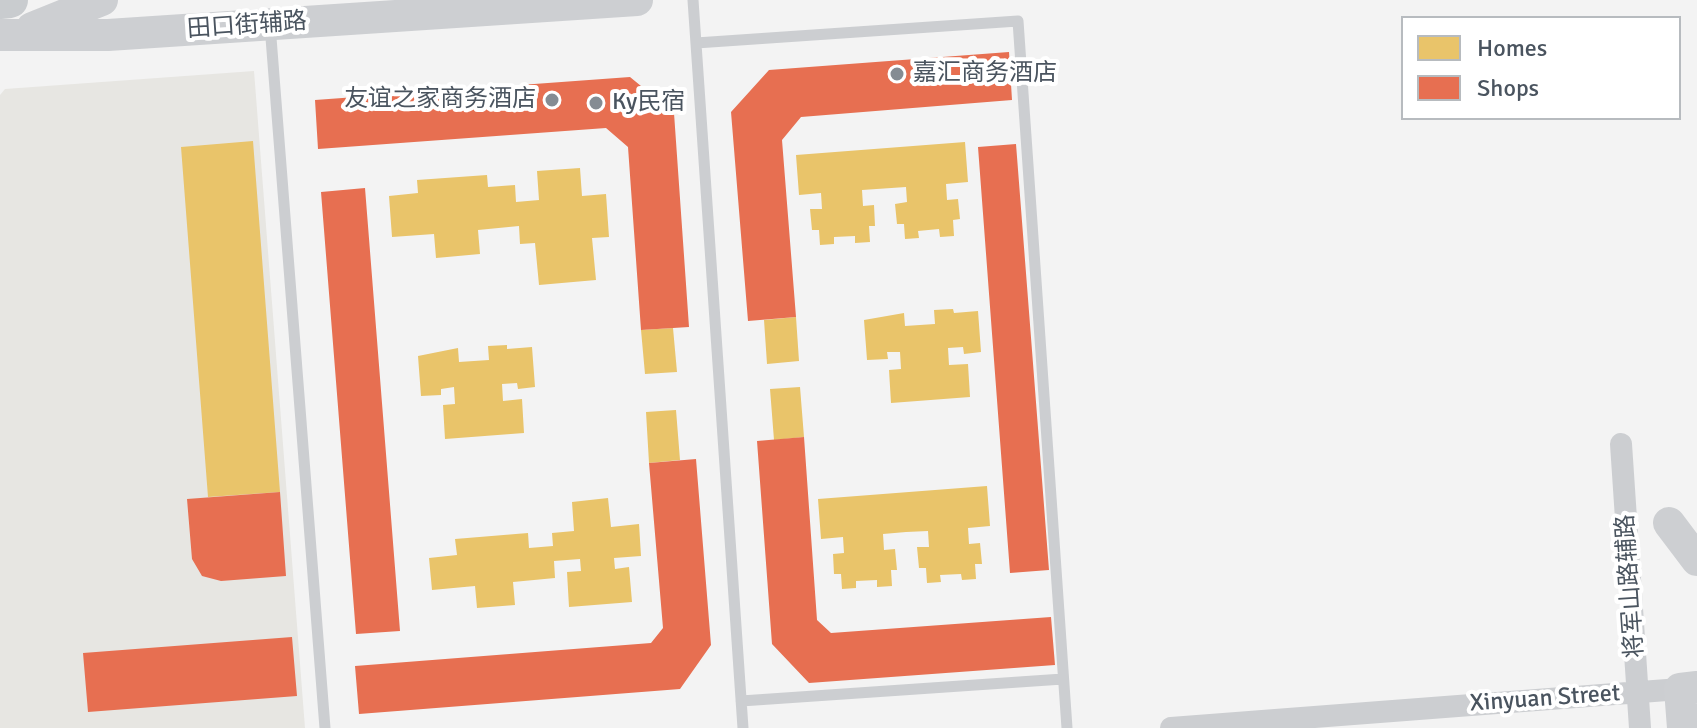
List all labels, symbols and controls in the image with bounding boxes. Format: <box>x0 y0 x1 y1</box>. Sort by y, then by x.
street label: 田口街辅路 <box>186 7 308 45</box>
legend <box>1401 16 1681 120</box>
text: Homes <box>1477 33 1547 63</box>
place label: 嘉汇商务酒店 <box>913 60 1057 88</box>
marker: 嘉汇商务酒店 <box>888 65 906 83</box>
text: Shops <box>1477 73 1539 103</box>
place label: 友谊之家商务酒店 <box>344 86 536 114</box>
place label: Ky民宿 <box>612 89 685 117</box>
marker: 友谊之家商务酒店 <box>543 91 561 109</box>
marker: Ky民宿 <box>587 94 605 112</box>
street label: 将军山路辅路 <box>1612 513 1650 659</box>
street label: Xinyuan Street <box>1469 679 1621 719</box>

